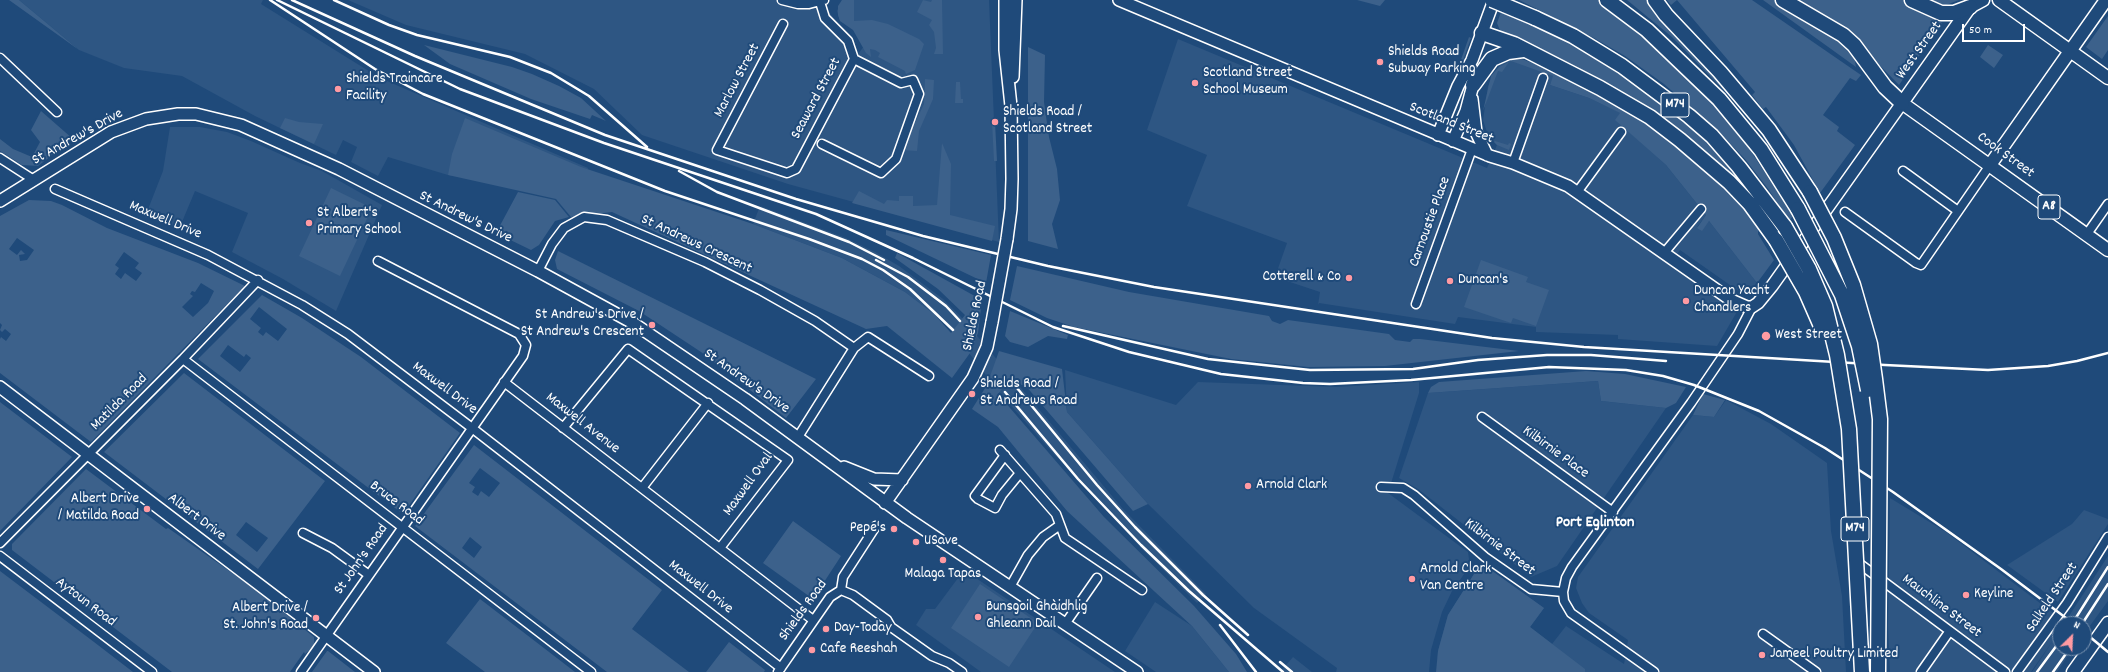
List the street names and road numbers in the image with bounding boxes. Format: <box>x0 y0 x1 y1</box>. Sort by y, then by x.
street label: West Street <box>1893 19 1947 83</box>
street label: Marlow Street <box>711 41 765 121</box>
street label: Seaward Street <box>788 55 846 143</box>
road number: M74 <box>1661 93 1689 117</box>
street label: Scotland Street <box>1406 99 1496 149</box>
street label: St Andrew's Drive <box>29 106 127 170</box>
street label: Cook Street <box>1973 129 2037 183</box>
street label: Carnoustie Place <box>1406 174 1456 270</box>
street label: St Andrew's Drive <box>416 188 514 248</box>
road number: A8 <box>2038 195 2060 219</box>
street label: Maxwell Drive <box>126 198 204 244</box>
street label: St Andrews Crescent <box>638 211 754 279</box>
street label: Shields Road <box>960 279 992 353</box>
street label: St Andrew's Drive <box>699 346 793 418</box>
street label: Maxwell Drive <box>408 359 480 419</box>
street label: Matilda Road <box>88 371 152 435</box>
street label: Maxwell Avenue <box>541 389 623 459</box>
street label: Kilbirnie Place <box>1518 423 1592 483</box>
street label: Maxwell Oval <box>720 450 778 520</box>
street label: Bruce Road <box>365 478 427 530</box>
street label: Albert Drive <box>163 490 229 546</box>
street label: Kilbirnie Street <box>1460 515 1538 581</box>
road number: M74 <box>1841 517 1869 541</box>
street label: St John's Road <box>331 521 393 599</box>
street label: Maxwell Drive <box>664 557 736 619</box>
street label: Salkeld Street <box>2023 560 2083 636</box>
street label: Mauchline Street <box>1898 571 1984 643</box>
street label: Aytoun Road <box>51 574 119 632</box>
street label: Shields Road <box>776 577 832 645</box>

